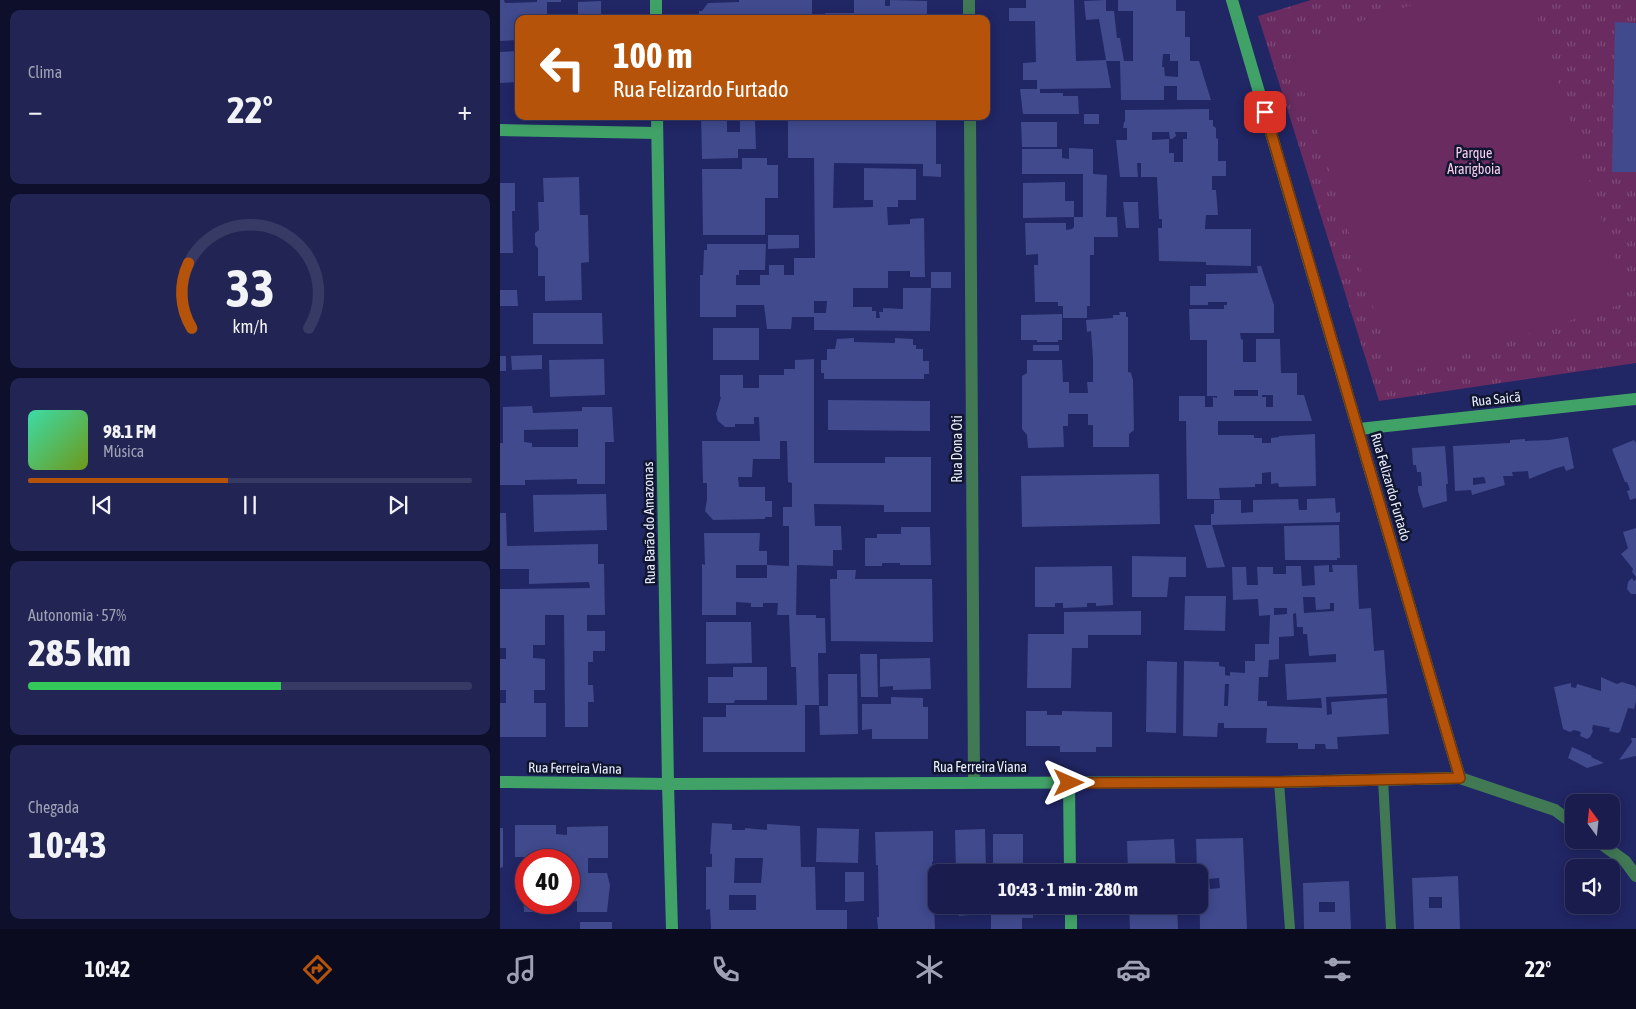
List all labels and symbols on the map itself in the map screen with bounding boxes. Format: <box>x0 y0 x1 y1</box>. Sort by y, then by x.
pin <box>1244 91 1286 133</box>
park label: Parque Ararigboia <box>1447 145 1501 177</box>
street label: Rua Saicã <box>1471 388 1521 410</box>
street label: Rua Dona Oti <box>949 415 965 483</box>
street label: Rua Felizardo Furtado <box>1368 431 1414 543</box>
street label: Rua Barão do Amazonas <box>640 462 658 584</box>
position arrow <box>1042 756 1094 808</box>
street label: Rua Ferreira Viana <box>528 759 622 777</box>
street label: Rua Ferreira Viana <box>933 759 1027 775</box>
north arrow <box>1565 794 1620 849</box>
speed limit sign: 40 <box>515 849 580 914</box>

